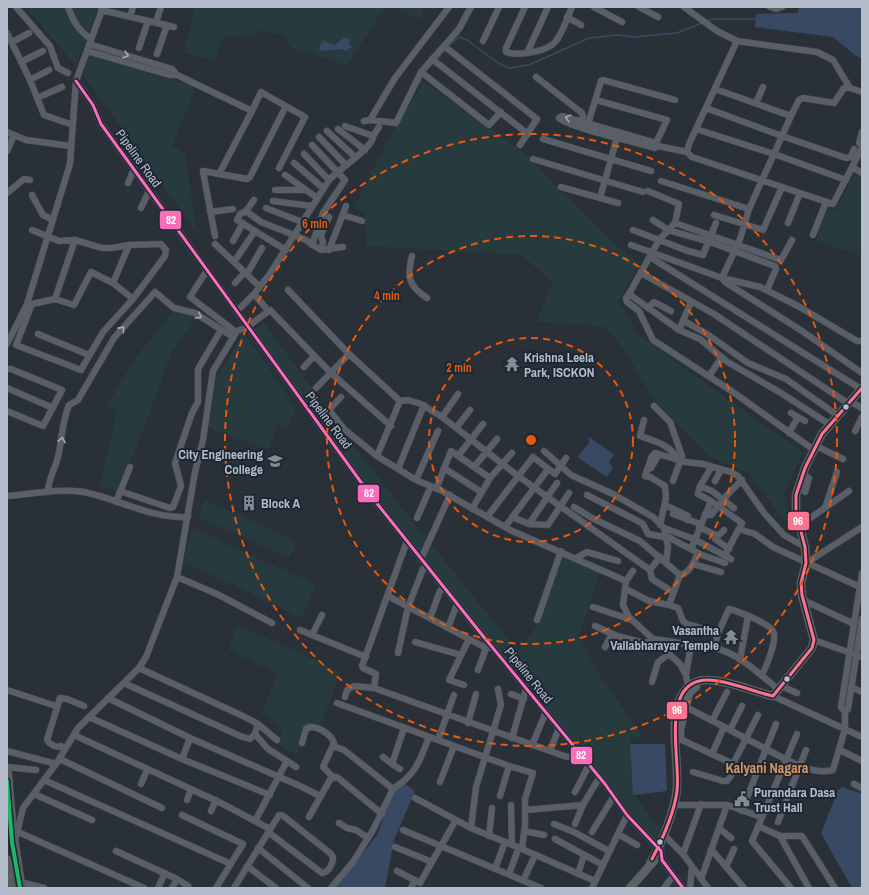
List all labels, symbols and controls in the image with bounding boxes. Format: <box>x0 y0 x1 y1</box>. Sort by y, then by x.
one-way arrow <box>123 50 130 59</box>
one-way arrow <box>565 114 572 122</box>
street label: Pipeline Road <box>112 126 165 191</box>
line badge: 82 <box>159 210 182 230</box>
text: 82 <box>166 213 176 227</box>
text: 6 min <box>302 216 328 232</box>
text: 4 min <box>374 288 400 304</box>
one-way arrow <box>195 312 202 319</box>
one-way arrow <box>117 326 124 333</box>
place label: Krishna Leela Park, ISCKON <box>524 349 595 381</box>
temple icon: Krishna Leela Park, ISCKON <box>503 355 521 373</box>
text: 2 min <box>446 360 472 376</box>
street label: Pipeline Road <box>301 388 356 452</box>
unlabelled marker <box>841 402 851 412</box>
centre of rings <box>524 433 538 447</box>
one-way arrow <box>57 437 65 443</box>
place label: City Engineering College <box>178 446 263 478</box>
school or university icon: City Engineering College <box>266 452 284 470</box>
line badge: 82 <box>357 484 380 503</box>
text: 82 <box>364 486 374 500</box>
building icon: Block A <box>240 494 258 512</box>
place label: Block A <box>261 495 301 512</box>
line badge: 96 <box>787 511 810 531</box>
text: 96 <box>793 514 803 528</box>
place label: Vasantha Vallabharayar Temple <box>610 622 719 654</box>
temple icon: Vasantha Vallabharayar Temple <box>722 628 740 646</box>
street label: Pipeline Road <box>501 644 557 707</box>
unlabelled marker <box>782 674 792 684</box>
line badge: 96 <box>666 701 688 720</box>
text: 96 <box>672 703 682 717</box>
line badge: 82 <box>570 746 593 765</box>
text: 82 <box>576 748 586 762</box>
district label: Kalyani Nagara <box>726 759 809 777</box>
place label: Purandara Dasa Trust Hall <box>754 784 835 816</box>
public building icon: Purandara Dasa Trust Hall <box>733 790 751 808</box>
unlabelled marker <box>655 837 665 847</box>

